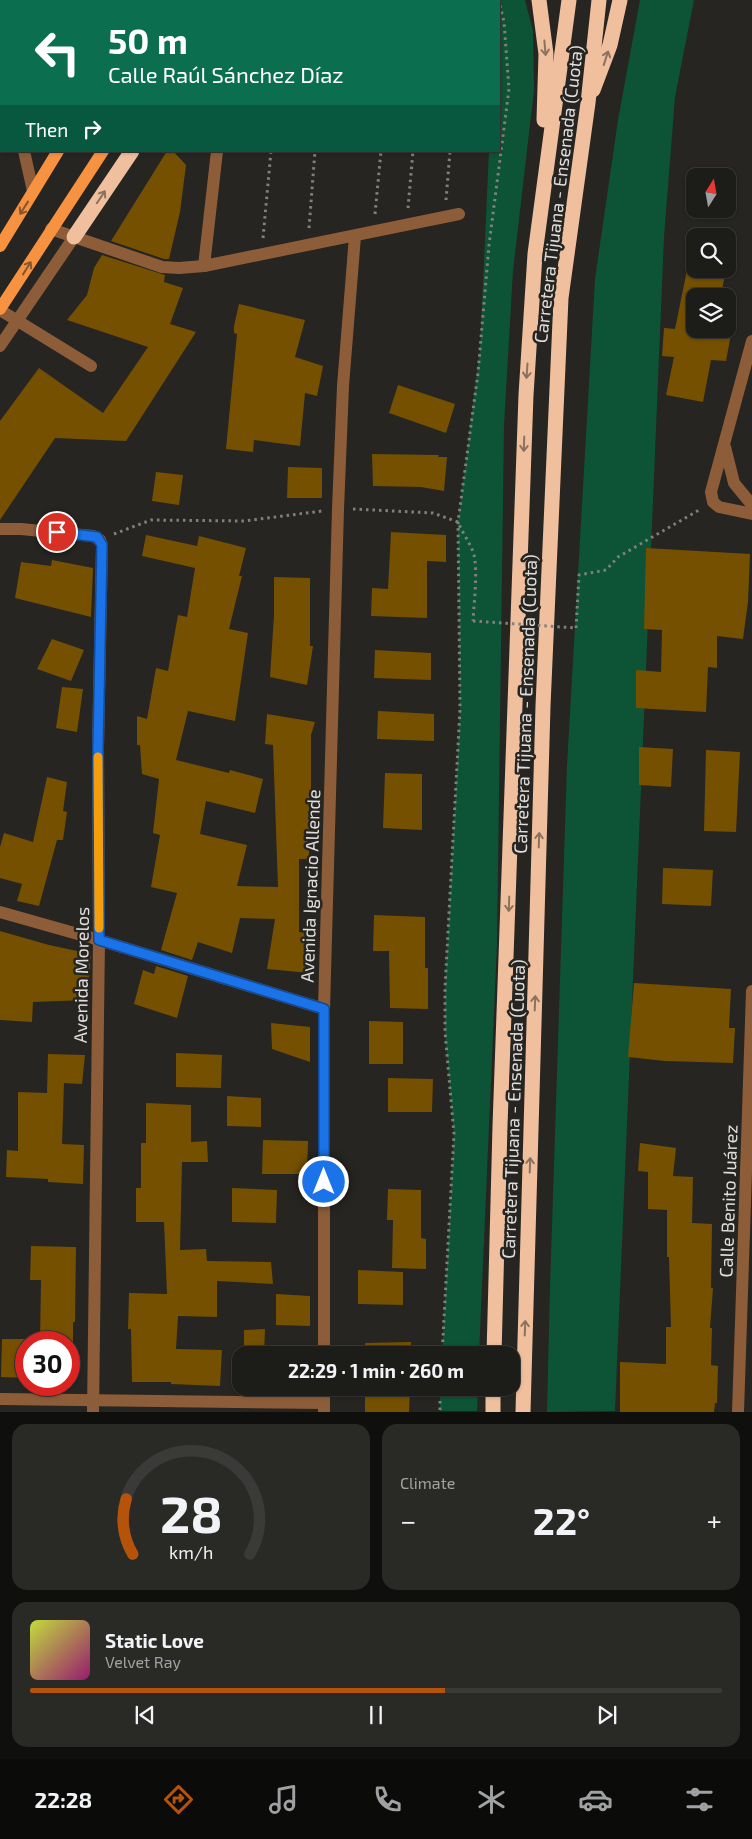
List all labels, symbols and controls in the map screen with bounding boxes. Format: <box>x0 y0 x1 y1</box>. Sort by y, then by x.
text: 50 m <box>108 19 188 61</box>
icon: left <box>25 20 90 85</box>
one-way arrow <box>540 40 550 56</box>
street label: Carretera Tijuana - Ensenada (Cuota) <box>529 44 587 344</box>
one-way arrow <box>602 50 611 66</box>
text: Calle Raúl Sánchez Díaz <box>108 61 344 87</box>
icon: right <box>78 115 106 143</box>
text: Then <box>25 118 68 141</box>
north arrow <box>686 168 736 218</box>
map controls <box>686 168 736 338</box>
one-way arrow <box>97 190 107 204</box>
one-way arrow <box>18 200 28 214</box>
button: search <box>686 228 736 278</box>
one-way arrow <box>22 262 32 276</box>
button: layers <box>686 288 736 338</box>
one-way arrow <box>523 362 532 378</box>
one-way arrow <box>520 436 529 452</box>
pin <box>36 511 78 553</box>
icon: arrive <box>43 518 71 546</box>
street label: Carretera Tijuana - Ensenada (Cuota) <box>509 554 541 854</box>
street label: Avenida Ignacio Allende <box>296 789 324 983</box>
one-way arrow <box>535 833 544 849</box>
one-way arrow <box>504 895 513 911</box>
street label: Avenida Morelos <box>69 907 93 1043</box>
street label: Carretera Tijuana - Ensenada (Cuota) <box>497 959 529 1259</box>
one-way arrow <box>530 995 539 1011</box>
street label: Calle Benito Juárez <box>714 1124 742 1278</box>
position arrow <box>297 1155 349 1207</box>
one-way arrow <box>525 1158 535 1174</box>
one-way arrow <box>521 1320 530 1336</box>
speed limit sign: 30 <box>15 1331 80 1396</box>
text: 22:29 · 1 min · 260 m <box>288 1359 464 1382</box>
text: Climate <box>400 1473 455 1492</box>
text: 28 <box>160 1481 222 1543</box>
text: 22° <box>533 1497 590 1543</box>
text: − <box>400 1503 416 1537</box>
text: + <box>707 1503 722 1537</box>
text: km/h <box>169 1541 213 1563</box>
text: Static Love <box>105 1629 204 1652</box>
text: Velvet Ray <box>105 1652 181 1671</box>
icon: previous <box>131 1701 159 1729</box>
icon: pause <box>362 1701 390 1729</box>
icon: next <box>593 1701 621 1729</box>
icon: directions <box>161 1782 196 1817</box>
icon: music <box>266 1782 301 1817</box>
icon: phone <box>370 1782 405 1817</box>
icon: climate <box>474 1782 509 1817</box>
icon: car <box>578 1782 613 1817</box>
icon: filters <box>682 1782 717 1817</box>
text: 22:28 <box>35 1786 92 1812</box>

